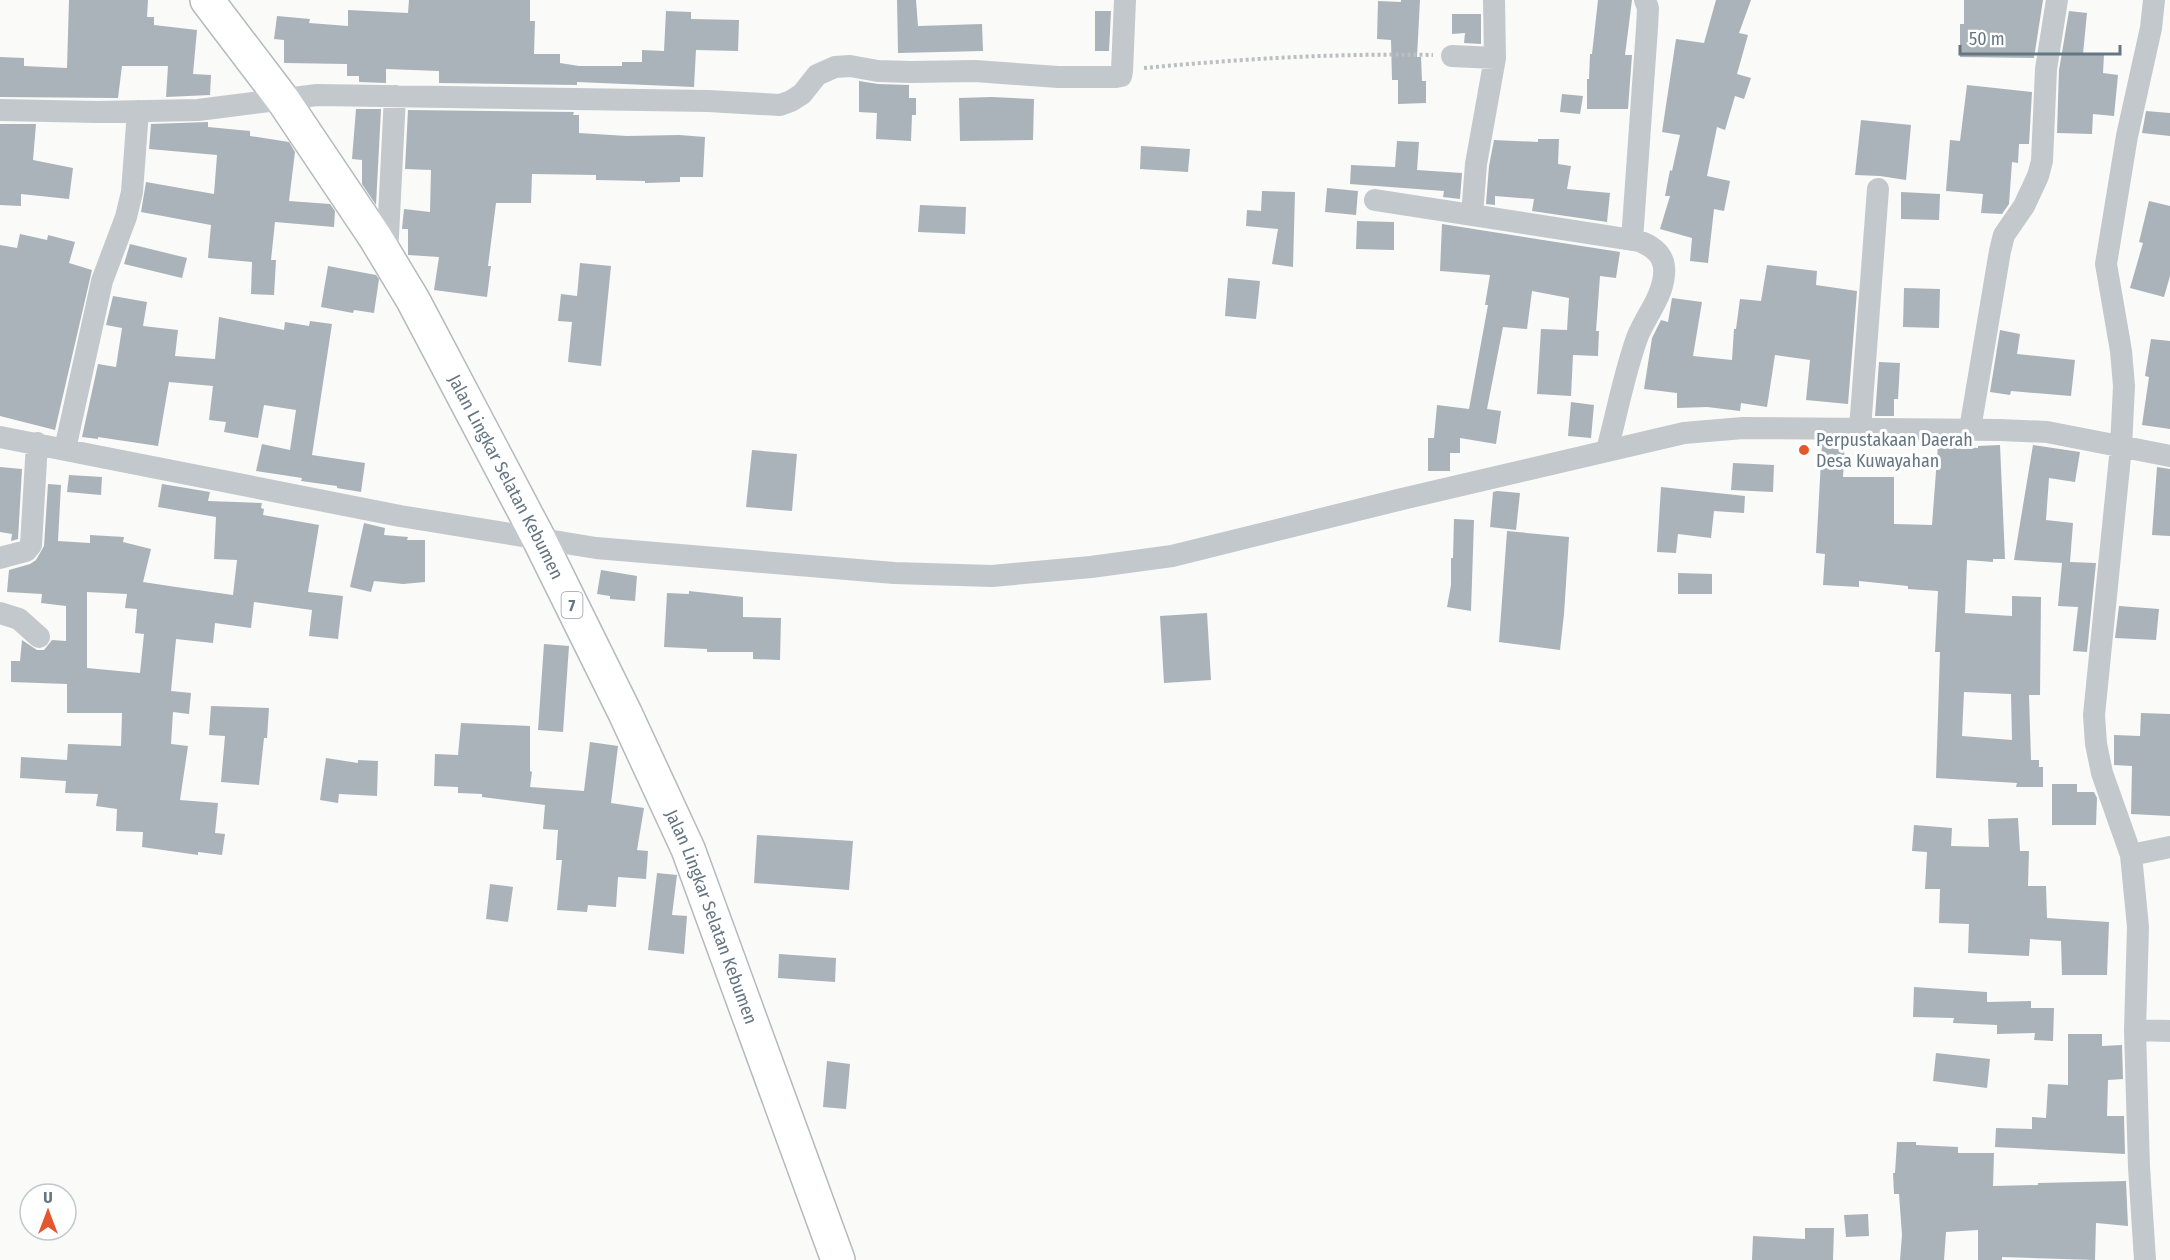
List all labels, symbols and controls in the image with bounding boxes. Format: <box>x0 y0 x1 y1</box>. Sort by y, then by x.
scale bar <box>1960 18 2120 56</box>
text: 50 m <box>1969 28 2005 50</box>
street label: Jalan Lingkar Selatan Kebumen <box>443 371 568 583</box>
place label: Perpustakaan Daerah Desa Kuwayahan <box>1816 429 1973 472</box>
marker: Perpustakaan Daerah Desa Kuwayahan <box>1797 443 1811 457</box>
road number: 7 <box>562 592 582 618</box>
street label: Jalan Lingkar Selatan Kebumen <box>660 806 762 1027</box>
north arrow <box>18 1182 78 1242</box>
text: U <box>43 1188 53 1207</box>

